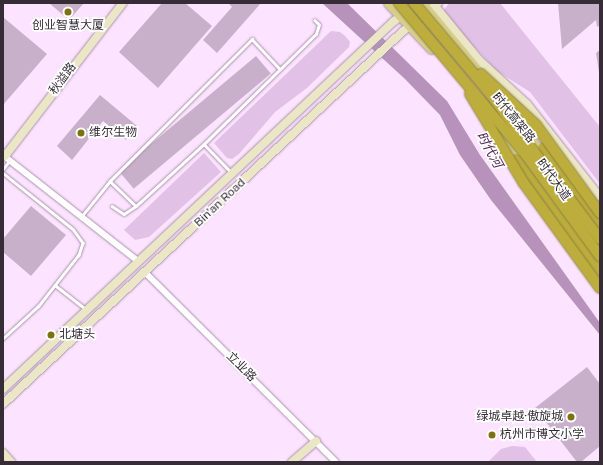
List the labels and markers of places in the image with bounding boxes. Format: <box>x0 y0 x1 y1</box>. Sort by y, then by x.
marker: 创业智慧大厦 <box>63 7 73 17</box>
place label: 创业智慧大厦 <box>32 19 104 33</box>
place label: 维尔生物 <box>89 126 137 140</box>
marker: 维尔生物 <box>76 128 86 138</box>
place label: 北塘头 <box>59 328 95 342</box>
marker: 北塘头 <box>46 330 56 340</box>
place label: 绿城卓越·傲旋城 <box>476 410 563 424</box>
marker: 绿城卓越·傲旋城 <box>566 412 576 422</box>
place label: 杭州市博文小学 <box>500 428 584 442</box>
marker: 杭州市博文小学 <box>487 430 497 440</box>

